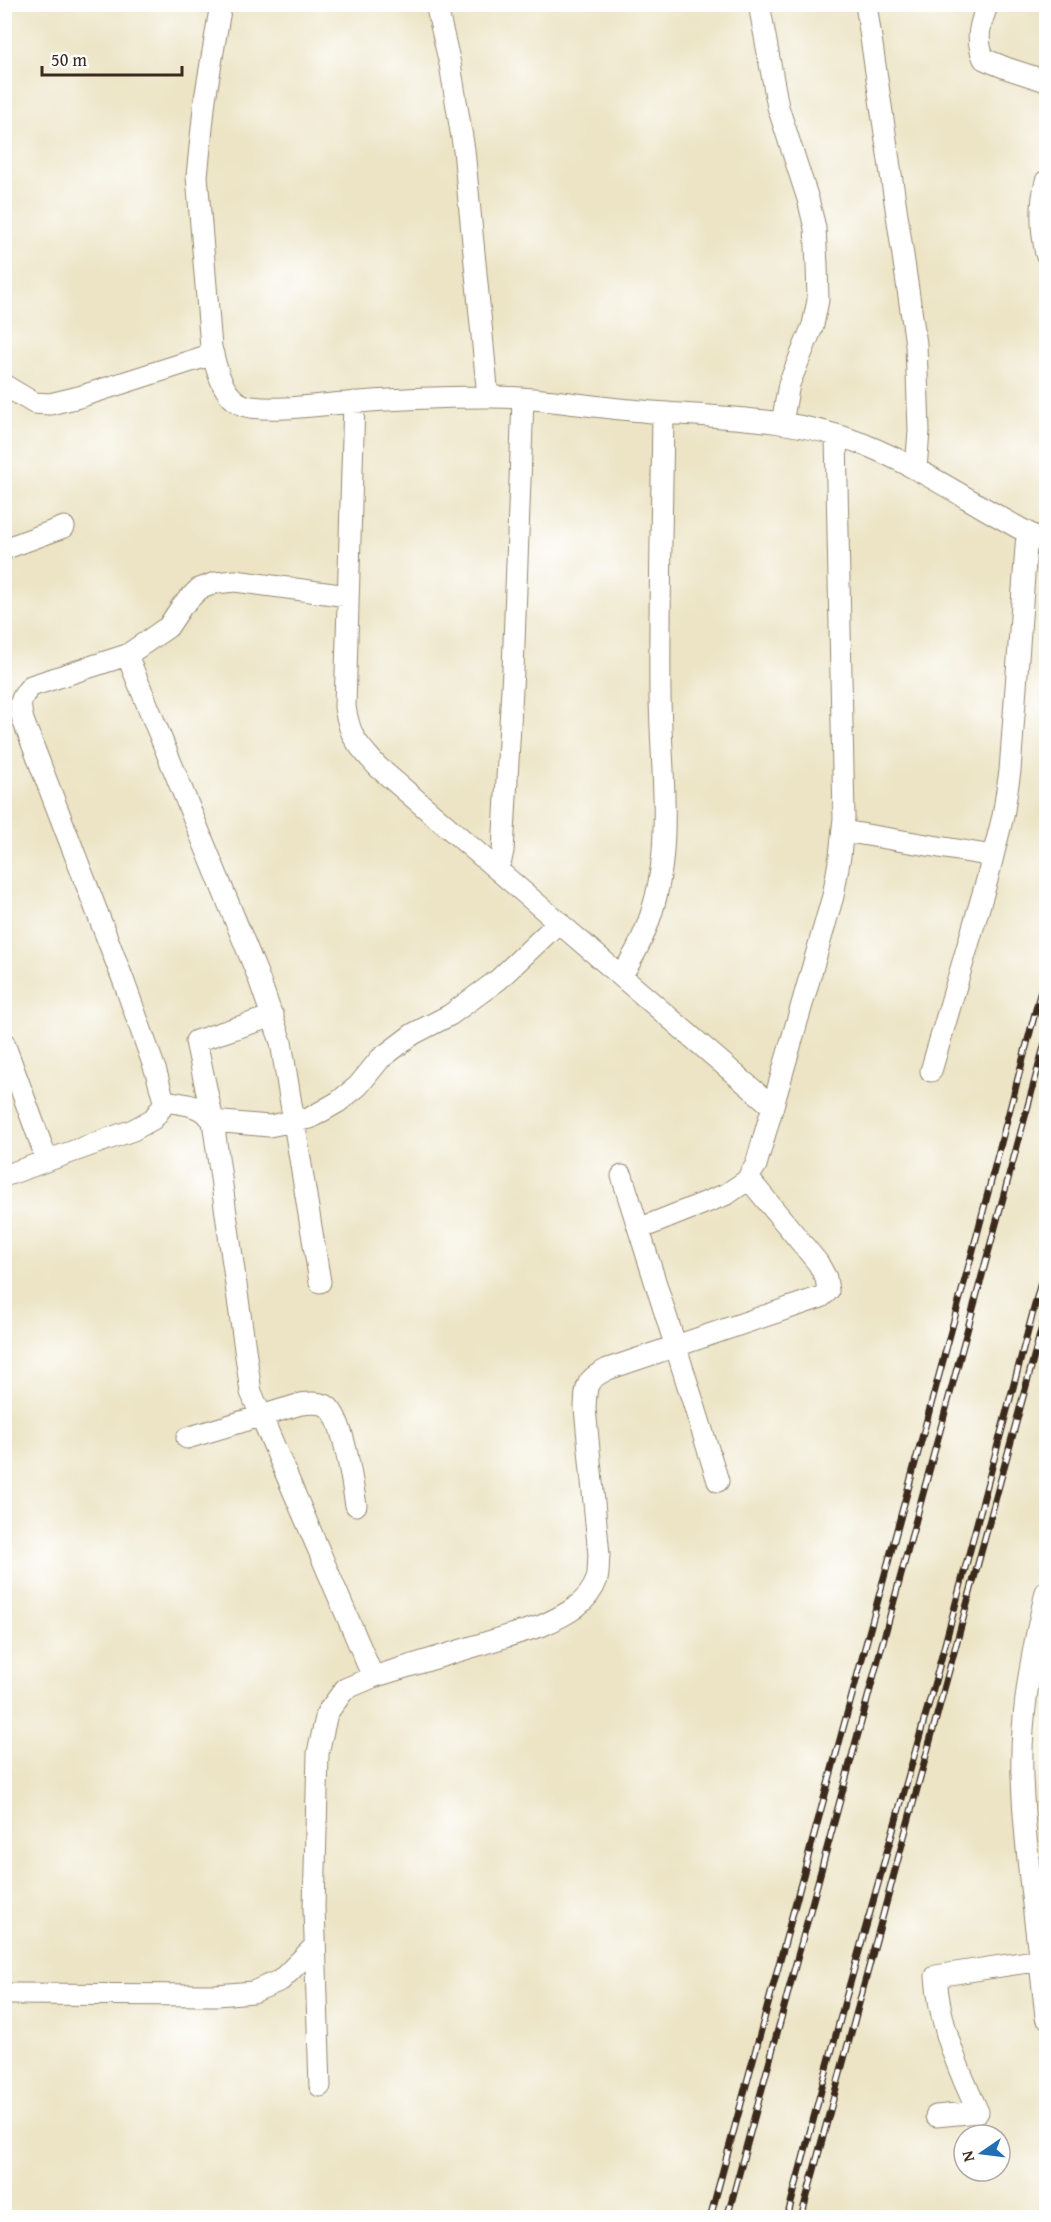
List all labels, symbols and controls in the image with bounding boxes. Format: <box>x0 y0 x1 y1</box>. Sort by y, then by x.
scale bar <box>42 39 182 77</box>
text: 50 m <box>51 46 87 73</box>
north arrow <box>952 2123 1012 2183</box>
text: N <box>954 2148 980 2165</box>

